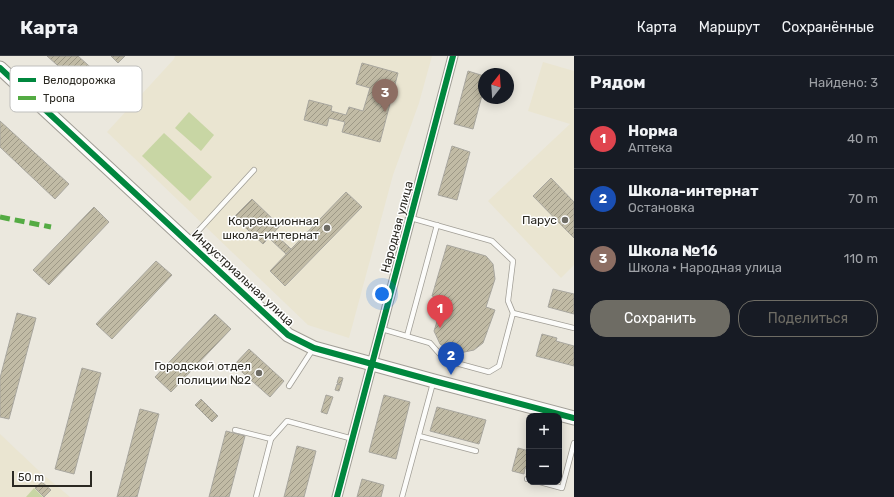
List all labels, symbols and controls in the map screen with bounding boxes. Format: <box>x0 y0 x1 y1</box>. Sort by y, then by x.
text: Карта <box>20 16 78 39</box>
text: Карта <box>637 19 677 36</box>
text: Маршрут <box>699 19 760 36</box>
text: Сохранённые <box>782 19 874 36</box>
legend <box>10 66 142 112</box>
north arrow <box>478 68 514 104</box>
text: Рядом <box>590 72 646 92</box>
text: Велодорожка <box>43 74 116 87</box>
text: Найдено: 3 <box>809 75 878 90</box>
pin: 3 <box>372 79 398 112</box>
text: Тропа <box>43 92 75 105</box>
text: Норма <box>628 122 678 140</box>
text: 1 <box>600 131 606 146</box>
text: 40 m <box>847 131 878 146</box>
text: Аптека <box>628 140 673 155</box>
street label: Народная улица <box>378 180 416 274</box>
text: Школа-интернат <box>628 182 758 200</box>
text: 2 <box>599 191 607 206</box>
text: 70 m <box>848 191 878 206</box>
text: Остановка <box>628 200 695 215</box>
place label: Парус <box>522 213 557 227</box>
place label: Коррекционная школа-интернат <box>223 214 319 242</box>
marker: Парус <box>560 215 570 225</box>
marker: Коррекционная школа-интернат <box>322 223 332 233</box>
street label: Индустриальная улица <box>189 227 297 329</box>
text: Школа №16 <box>628 242 718 260</box>
text: 3 <box>599 251 607 266</box>
text: 110 m <box>844 251 878 266</box>
text: Школа · Народная улица <box>628 260 782 275</box>
your location <box>372 284 392 304</box>
pin: 1 <box>427 295 453 328</box>
button: Сохранить <box>590 300 730 337</box>
button: Поделиться <box>738 300 878 337</box>
pin: 2 <box>438 342 464 375</box>
place label: Городской отдел полиции №2 <box>154 359 251 387</box>
marker: Городской отдел полиции №2 <box>254 368 264 378</box>
map controls <box>526 413 562 485</box>
button: + <box>526 413 562 449</box>
button: − <box>526 449 562 485</box>
scale bar <box>12 469 92 488</box>
text: 50 m <box>18 471 44 484</box>

